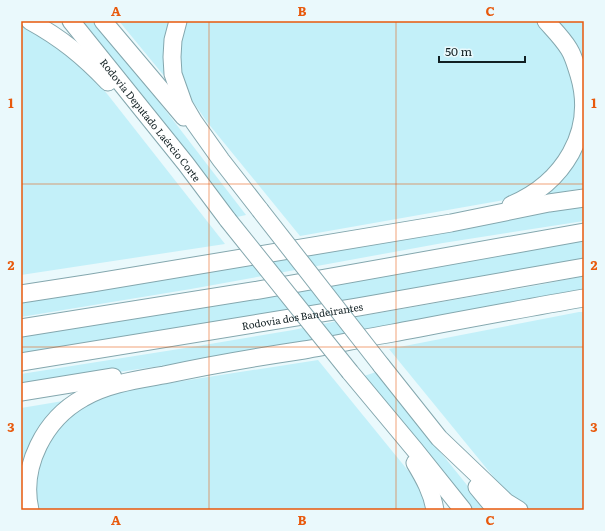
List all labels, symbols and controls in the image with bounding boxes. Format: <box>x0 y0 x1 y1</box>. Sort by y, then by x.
text: A <box>111 1 121 20</box>
text: B <box>298 1 307 20</box>
text: C <box>485 1 495 20</box>
scale bar <box>439 38 525 64</box>
text: 50 m <box>445 42 472 60</box>
street label: Rodovia Deputado Laércio Corte <box>97 55 205 184</box>
text: 1 <box>8 93 14 112</box>
text: 1 <box>591 93 597 112</box>
text: 2 <box>8 255 15 274</box>
text: 2 <box>591 255 598 274</box>
street label: Rodovia dos Bandeirantes <box>241 298 364 333</box>
text: 3 <box>7 417 15 436</box>
text: 3 <box>590 417 598 436</box>
text: A <box>111 510 121 529</box>
text: B <box>298 510 307 529</box>
text: C <box>485 510 495 529</box>

